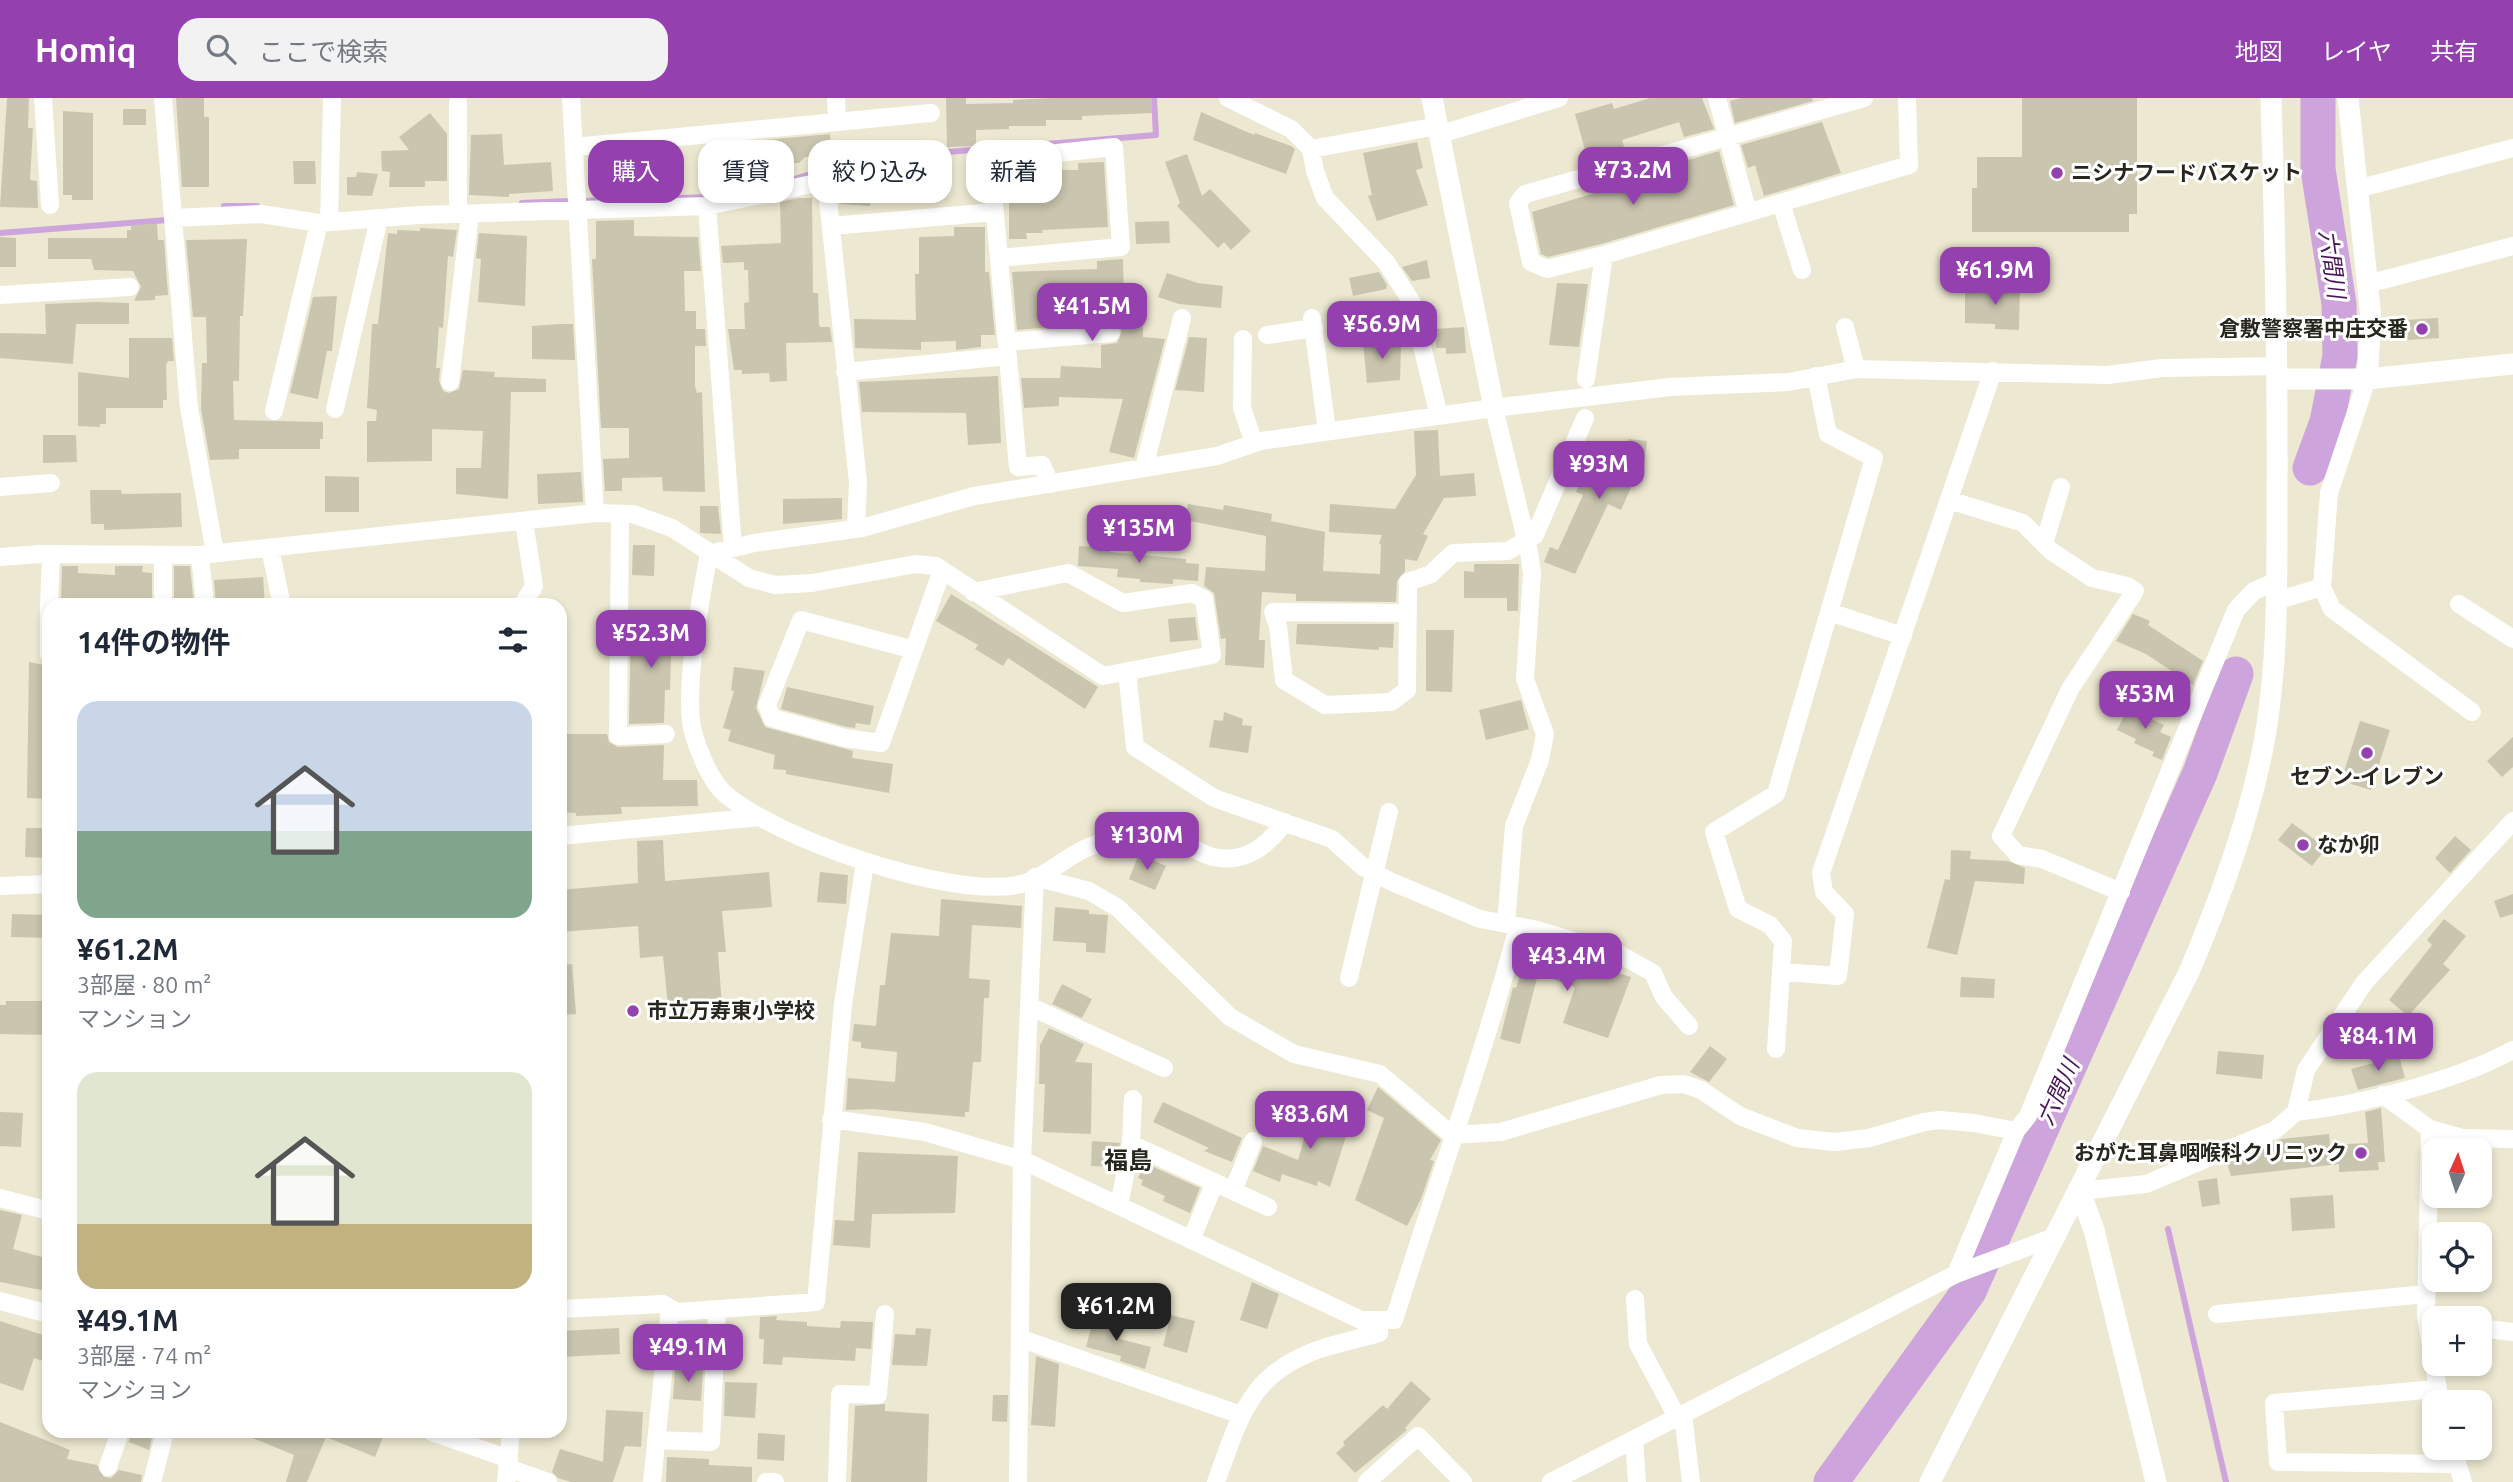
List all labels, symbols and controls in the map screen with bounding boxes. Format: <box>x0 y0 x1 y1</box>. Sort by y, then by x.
search box <box>178 18 668 81</box>
icon: search <box>202 30 240 68</box>
text: Homiq <box>35 31 136 68</box>
text: ここで検索 <box>258 37 388 66</box>
text: 地図 <box>2235 38 2283 65</box>
text: レイヤ <box>2321 38 2392 65</box>
text: 共有 <box>2430 38 2478 65</box>
chip: 購入 <box>588 140 684 203</box>
chip: 賃貸 <box>698 140 794 203</box>
chip: 絞り込み <box>808 140 952 203</box>
chip: 新着 <box>966 140 1062 203</box>
pin: ¥73.2M <box>1576 148 1690 207</box>
text: ¥73.2M <box>1594 157 1672 182</box>
place label: ニシナフードバスケット <box>2071 160 2302 184</box>
marker: ニシナフードバスケット <box>2049 165 2065 181</box>
water label: 六間川 <box>2315 228 2350 303</box>
pin: ¥61.9M <box>1938 248 2052 307</box>
text: ¥61.9M <box>1956 257 2034 282</box>
pin: ¥41.5M <box>1035 284 1149 343</box>
text: ¥41.5M <box>1053 293 1131 318</box>
pin: ¥56.9M <box>1325 302 1439 361</box>
text: ¥56.9M <box>1343 311 1421 336</box>
place label: 倉敷警察署中庄交番 <box>2219 316 2408 340</box>
marker: 倉敷警察署中庄交番 <box>2414 321 2430 337</box>
pin: ¥93M <box>1558 442 1640 501</box>
text: ¥93M <box>1569 451 1629 476</box>
pin: ¥135M <box>1090 505 1188 565</box>
text: ¥135M <box>1103 515 1175 540</box>
pin: ¥52.3M <box>594 610 708 670</box>
text: ¥52.3M <box>612 620 690 645</box>
icon: filters <box>494 621 532 659</box>
text: 14件の物件 <box>77 625 231 659</box>
pin: ¥53M <box>2104 672 2186 731</box>
text: ¥53M <box>2115 681 2175 706</box>
marker: セブン-イレブン <box>2359 745 2375 761</box>
icon: home <box>242 747 368 873</box>
place label: セブン-イレブン <box>2290 764 2444 788</box>
pin: ¥130M <box>1098 812 1196 872</box>
text: ¥130M <box>1111 822 1183 847</box>
place label: なか卯 <box>2317 832 2380 856</box>
marker: なか卯 <box>2295 837 2311 853</box>
text: ¥61.2M <box>77 932 179 966</box>
pin: ¥43.4M <box>1510 934 1624 993</box>
text: ¥43.4M <box>1528 943 1606 968</box>
text: 3部屋 · 80 m² <box>77 972 211 997</box>
place label: 市立万寿東小学校 <box>647 998 815 1022</box>
marker: 市立万寿東小学校 <box>625 1003 641 1019</box>
text: マンション <box>77 1006 192 1031</box>
pin: ¥84.1M <box>2321 1014 2435 1073</box>
text: ¥84.1M <box>2339 1023 2417 1048</box>
water label: 六間川 <box>2032 1052 2084 1128</box>
pin: ¥83.6M <box>1253 1091 1367 1151</box>
text: ¥83.6M <box>1271 1101 1349 1126</box>
icon: home <box>242 1118 368 1244</box>
north arrow <box>2422 1138 2492 1208</box>
map controls <box>2422 1138 2492 1460</box>
place label: おがた耳鼻咽喉科クリニック <box>2074 1140 2347 1164</box>
marker: おがた耳鼻咽喉科クリニック <box>2353 1145 2369 1161</box>
district label: 福島 <box>1104 1147 1152 1174</box>
button: locate <box>2422 1222 2492 1292</box>
pin: ¥61.2M <box>1059 1284 1173 1343</box>
text: ¥61.2M <box>1077 1293 1155 1318</box>
text: ¥49.1M <box>77 1303 179 1337</box>
button: + <box>2422 1306 2492 1376</box>
pin: ¥49.1M <box>631 1324 745 1384</box>
text: ¥49.1M <box>649 1334 727 1359</box>
text: 3部屋 · 74 m² <box>77 1343 211 1368</box>
text: マンション <box>77 1377 192 1402</box>
button: − <box>2422 1390 2492 1460</box>

